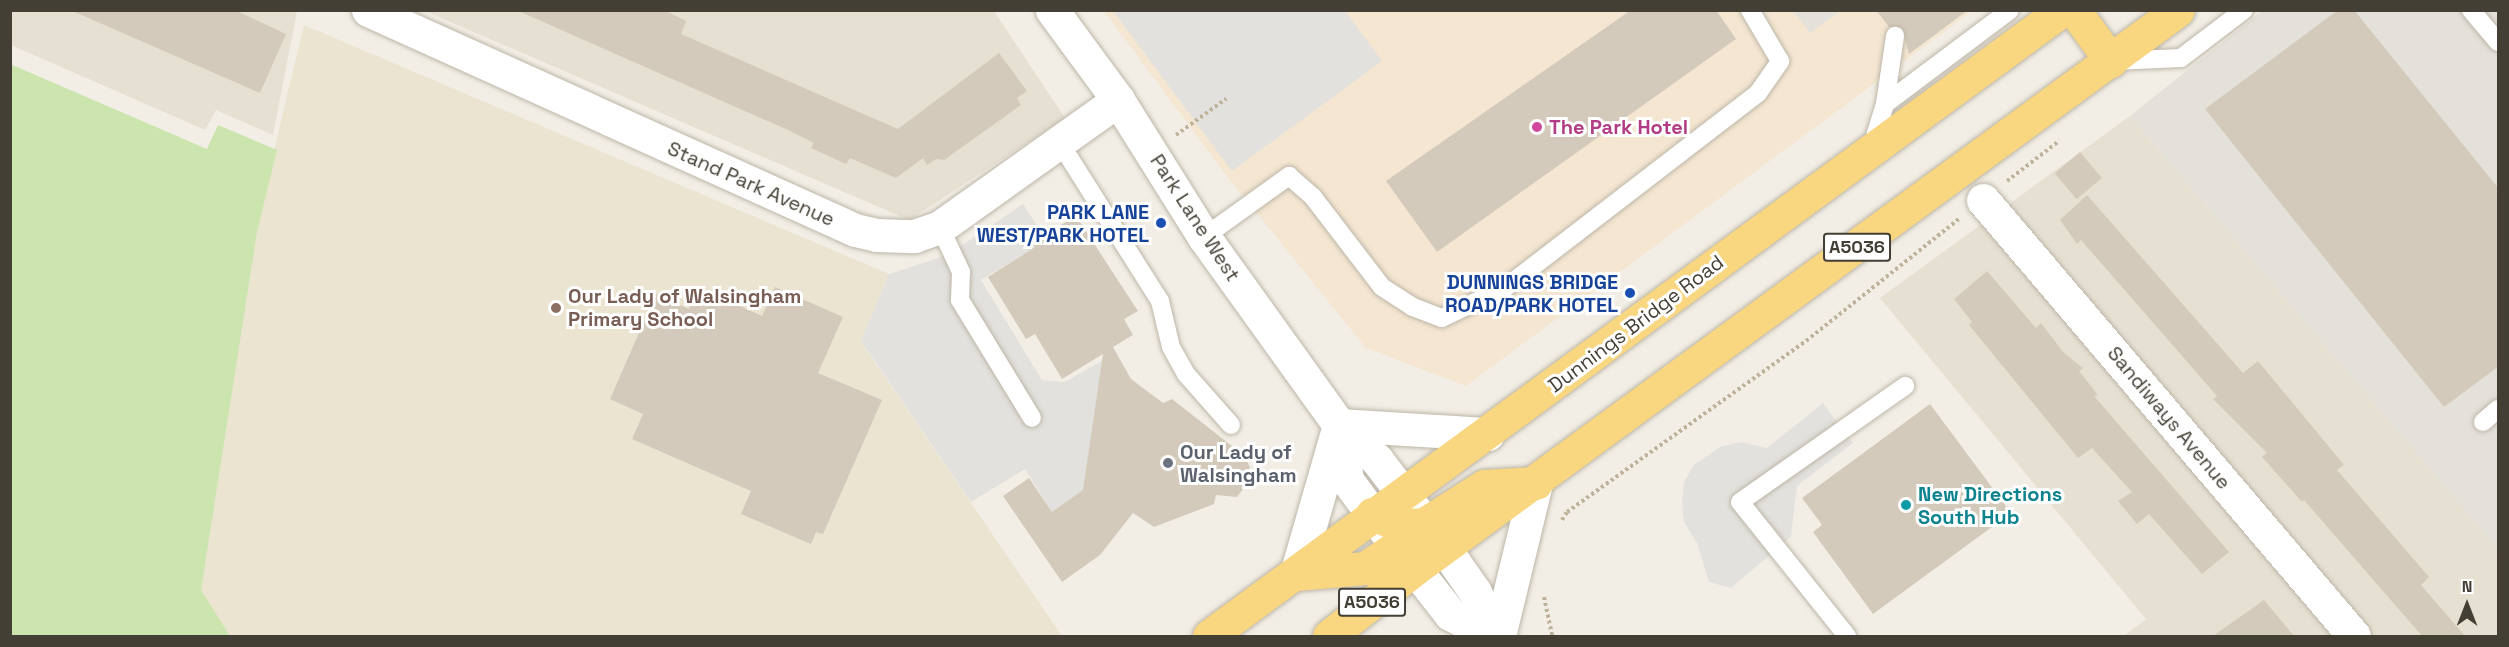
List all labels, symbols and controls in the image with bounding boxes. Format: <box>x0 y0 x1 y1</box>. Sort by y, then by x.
place label: The Park Hotel <box>1549 115 1688 139</box>
marker: The Park Hotel <box>1530 120 1544 134</box>
street label: Stand Park Avenue <box>664 136 838 232</box>
street label: Park Lane West <box>1145 150 1245 286</box>
place label: PARK LANE WEST/PARK HOTEL <box>977 200 1149 247</box>
marker: PARK LANE WEST/PARK HOTEL <box>1154 216 1168 230</box>
road number: A5036 <box>1822 232 1892 262</box>
street label: Dunnings Bridge Road <box>1544 250 1728 398</box>
place label: DUNNINGS BRIDGE ROAD/PARK HOTEL <box>1445 270 1618 317</box>
place label: Our Lady of Walsingham Primary School <box>568 284 801 331</box>
marker: DUNNINGS BRIDGE ROAD/PARK HOTEL <box>1623 286 1637 300</box>
marker: Our Lady of Walsingham Primary School <box>549 301 563 315</box>
street label: Sandiways Avenue <box>2102 342 2236 494</box>
place label: Our Lady of Walsingham <box>1180 440 1297 487</box>
marker: Our Lady of Walsingham <box>1161 456 1175 470</box>
place label: New Directions South Hub <box>1918 482 2062 529</box>
marker: New Directions South Hub <box>1899 498 1913 512</box>
north arrow <box>2437 575 2497 635</box>
text: N <box>2462 576 2472 597</box>
road number: A5036 <box>1338 587 1406 617</box>

